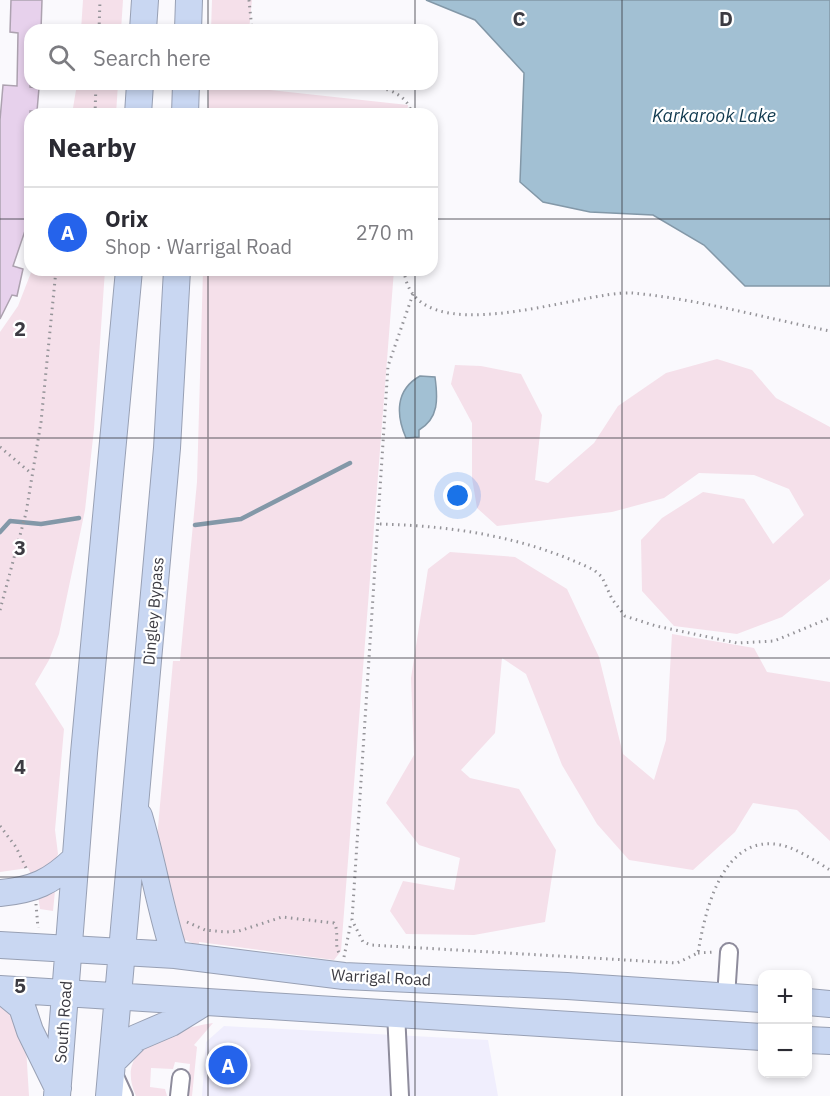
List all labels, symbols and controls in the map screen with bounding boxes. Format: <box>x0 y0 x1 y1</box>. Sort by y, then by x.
text: C <box>512 5 526 32</box>
text: D <box>719 5 733 32</box>
search box <box>24 24 438 90</box>
icon: search <box>45 41 78 74</box>
text: Search here <box>93 43 211 72</box>
water label: Karkarook Lake <box>652 104 776 127</box>
text: Nearby <box>48 130 136 164</box>
text: Orix <box>105 204 148 233</box>
text: A <box>61 219 74 246</box>
text: 270 m <box>356 219 414 246</box>
text: Shop · Warrigal Road <box>105 233 292 260</box>
text: 2 <box>14 315 26 342</box>
your location <box>443 481 472 510</box>
text: 3 <box>14 534 26 561</box>
street label: Dingley Bypass <box>138 556 168 666</box>
text: 4 <box>14 753 26 780</box>
street label: Warrigal Road <box>330 964 432 990</box>
map controls <box>758 970 812 1078</box>
button: + <box>758 970 812 1024</box>
text: 5 <box>14 972 26 999</box>
street label: South Road <box>50 980 76 1064</box>
button: − <box>758 1024 812 1078</box>
pin: A <box>208 1042 248 1088</box>

